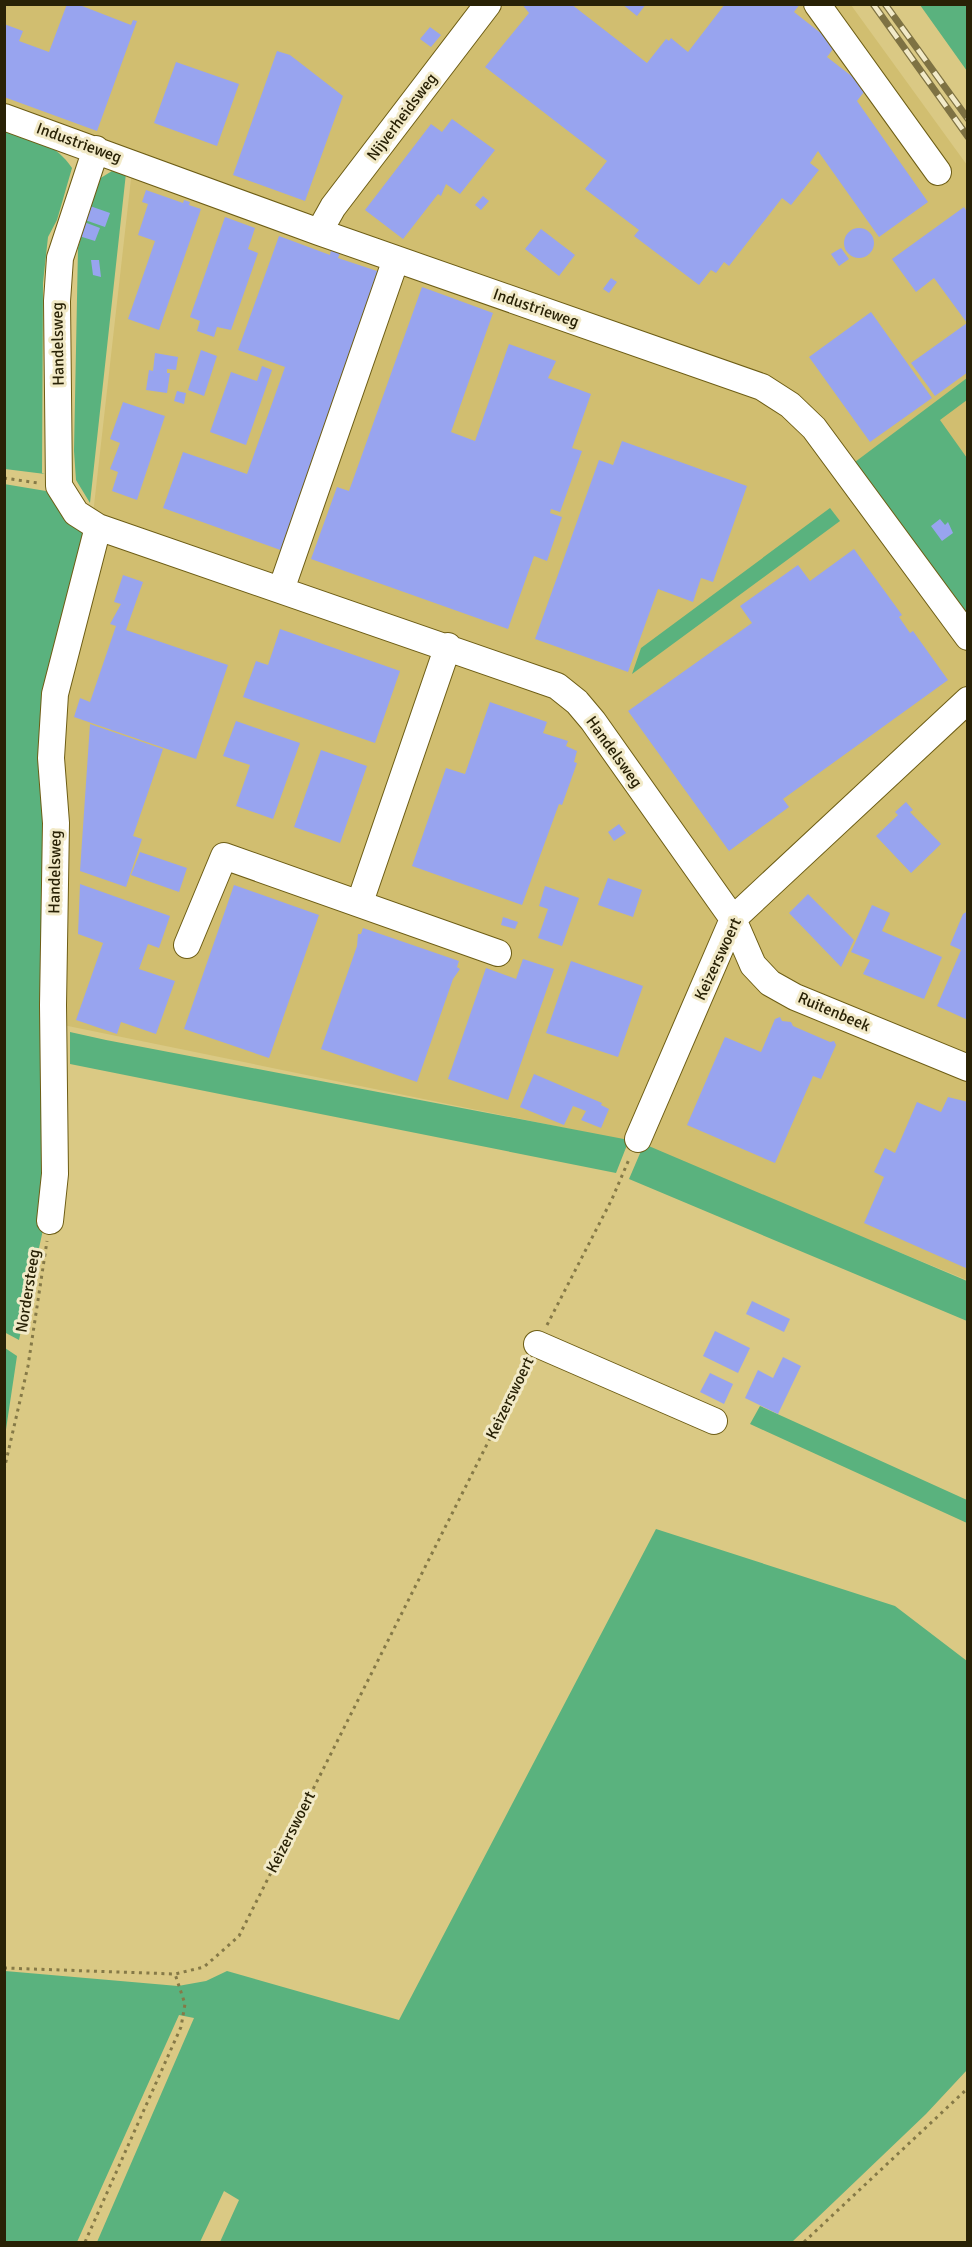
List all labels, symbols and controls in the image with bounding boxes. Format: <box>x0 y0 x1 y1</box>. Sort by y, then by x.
street label: Nijverheidsweg <box>362 69 442 165</box>
street label: Industrieweg <box>34 118 124 168</box>
street label: Industrieweg <box>490 284 582 332</box>
street label: Handelsweg <box>47 302 69 386</box>
street label: Handelsweg <box>581 712 647 792</box>
street label: Handelsweg <box>44 830 66 914</box>
street label: Keizerswoert <box>690 914 746 1004</box>
street label: Ruitenbeek <box>795 988 873 1036</box>
street label: Nordersteeg <box>12 1248 44 1334</box>
street label: Keizerswoert <box>482 1353 539 1442</box>
street label: Keizerswoert <box>262 1787 320 1876</box>

